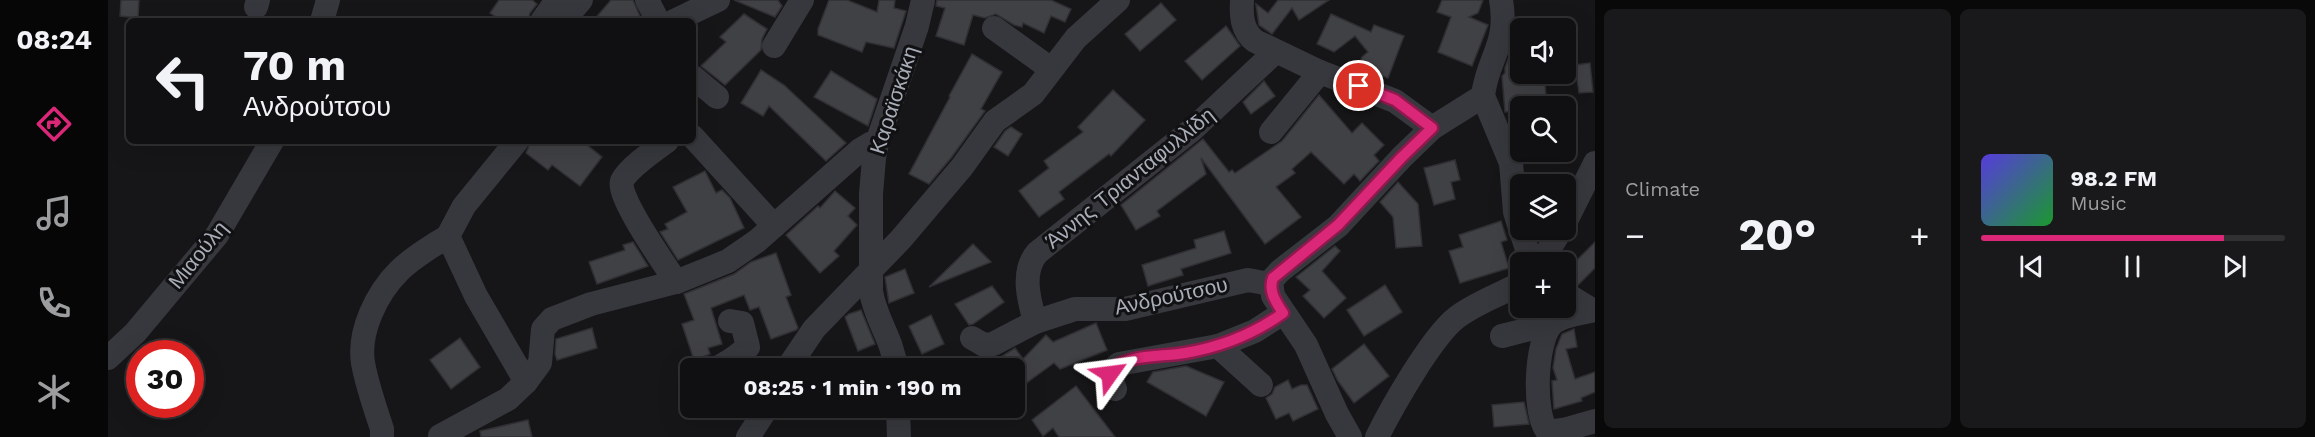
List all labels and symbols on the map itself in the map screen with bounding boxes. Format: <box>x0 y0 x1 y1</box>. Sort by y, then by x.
street label: Καραϊσκάκη <box>864 43 923 157</box>
pin <box>1333 60 1384 111</box>
street label: Άννης Τριανταφυλλίδη <box>1040 102 1219 253</box>
street label: Μιαούλη <box>163 216 232 294</box>
street label: Ανδρούτσου <box>1112 271 1230 320</box>
speed limit sign: 30 <box>126 340 204 418</box>
position arrow <box>1078 342 1142 406</box>

